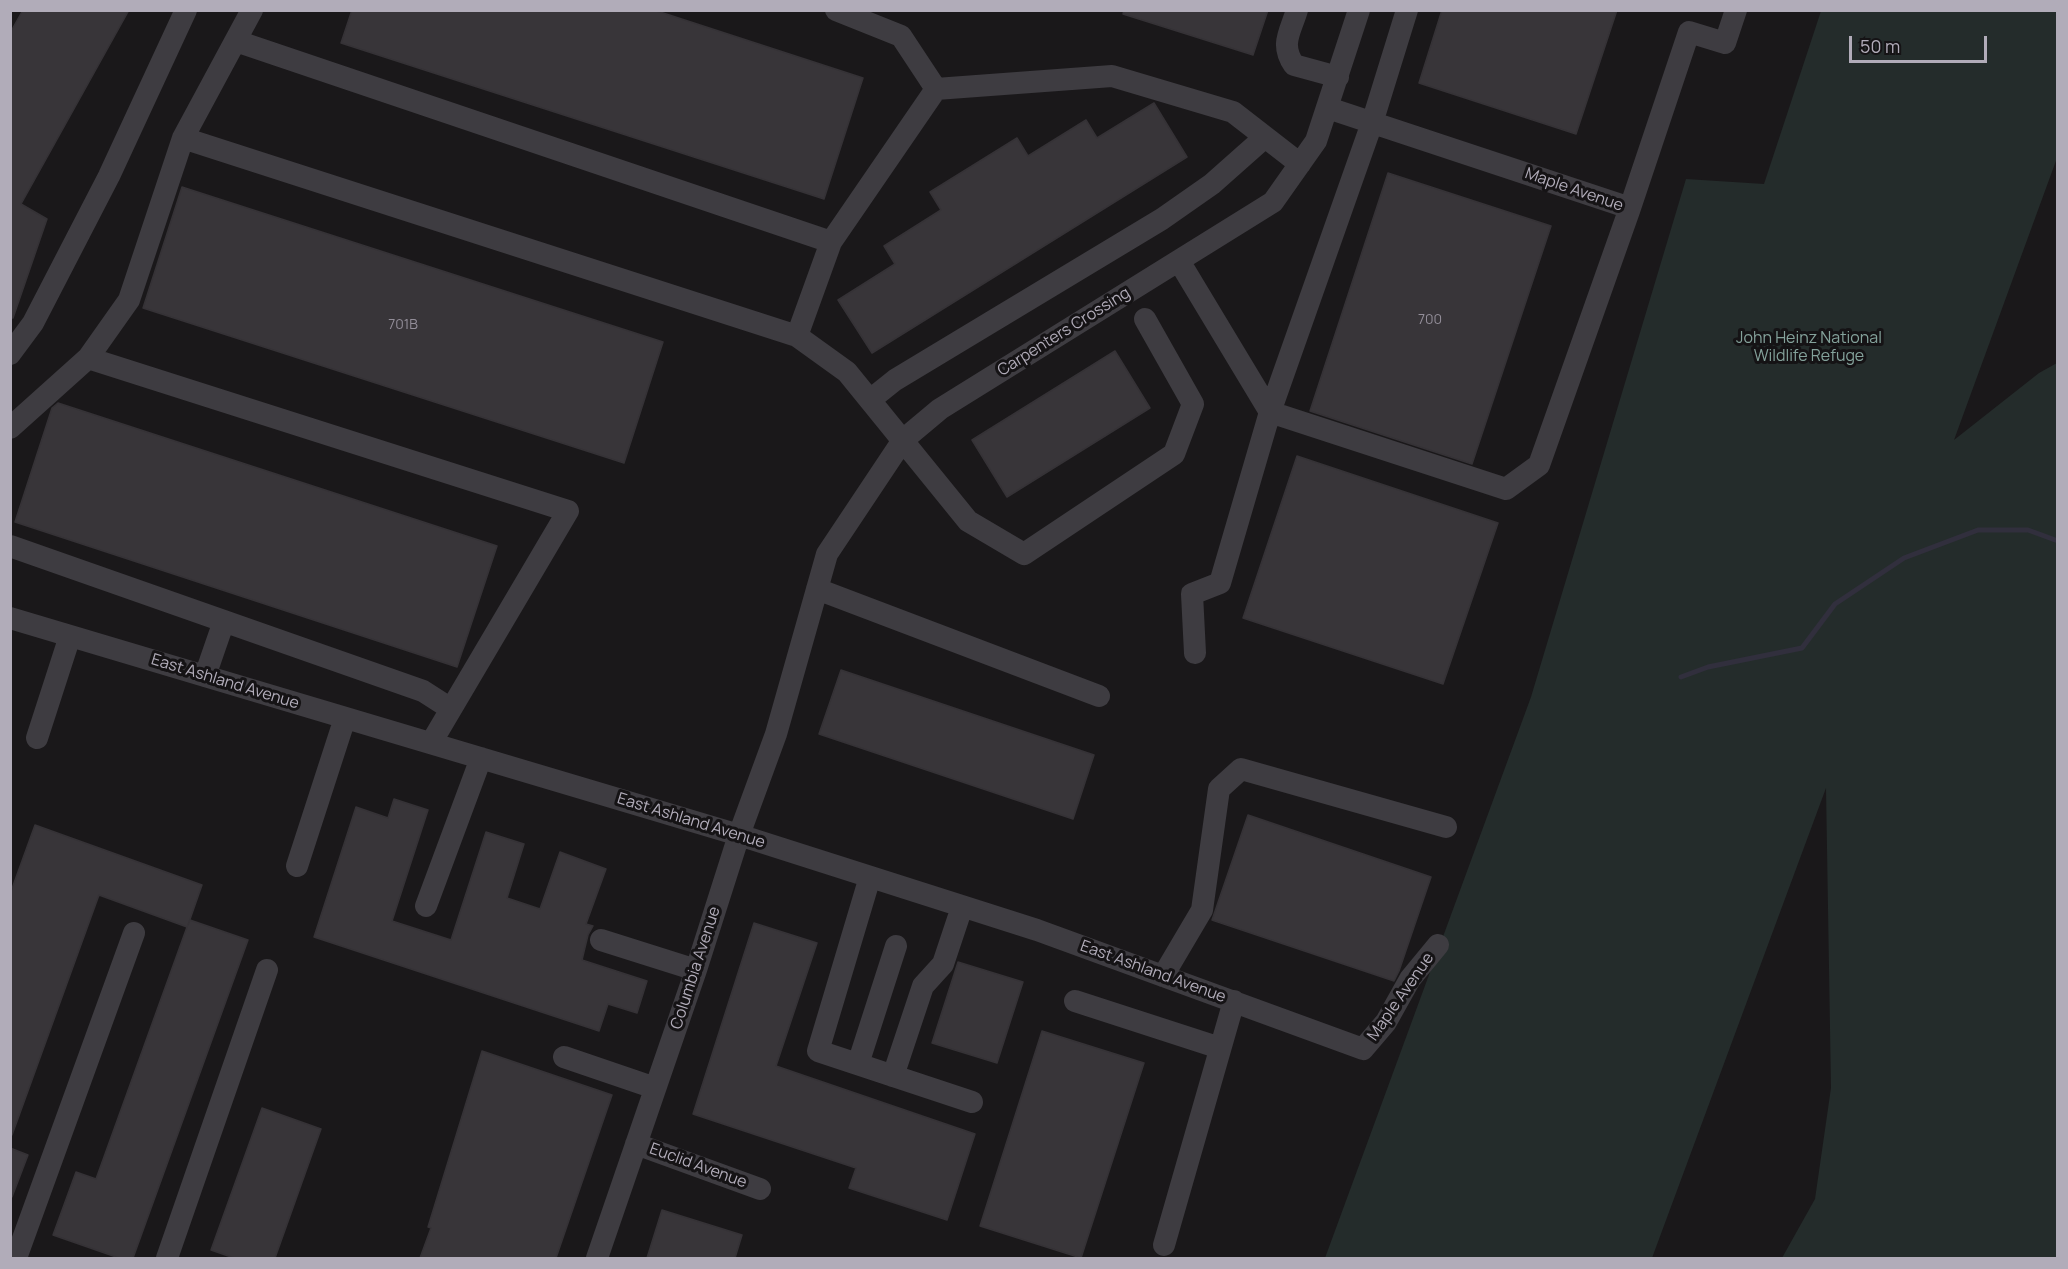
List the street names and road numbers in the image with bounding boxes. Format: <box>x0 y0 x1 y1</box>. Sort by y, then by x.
street label: Maple Avenue <box>1522 164 1626 216</box>
street label: Carpenters Crossing <box>994 283 1134 381</box>
street label: East Ashland Avenue <box>149 650 301 714</box>
street label: East Ashland Avenue <box>615 789 767 853</box>
street label: Columbia Avenue <box>667 904 725 1032</box>
street label: East Ashland Avenue <box>1078 937 1228 1007</box>
street label: Maple Avenue <box>1364 949 1438 1045</box>
street label: Euclid Avenue <box>647 1140 749 1192</box>

